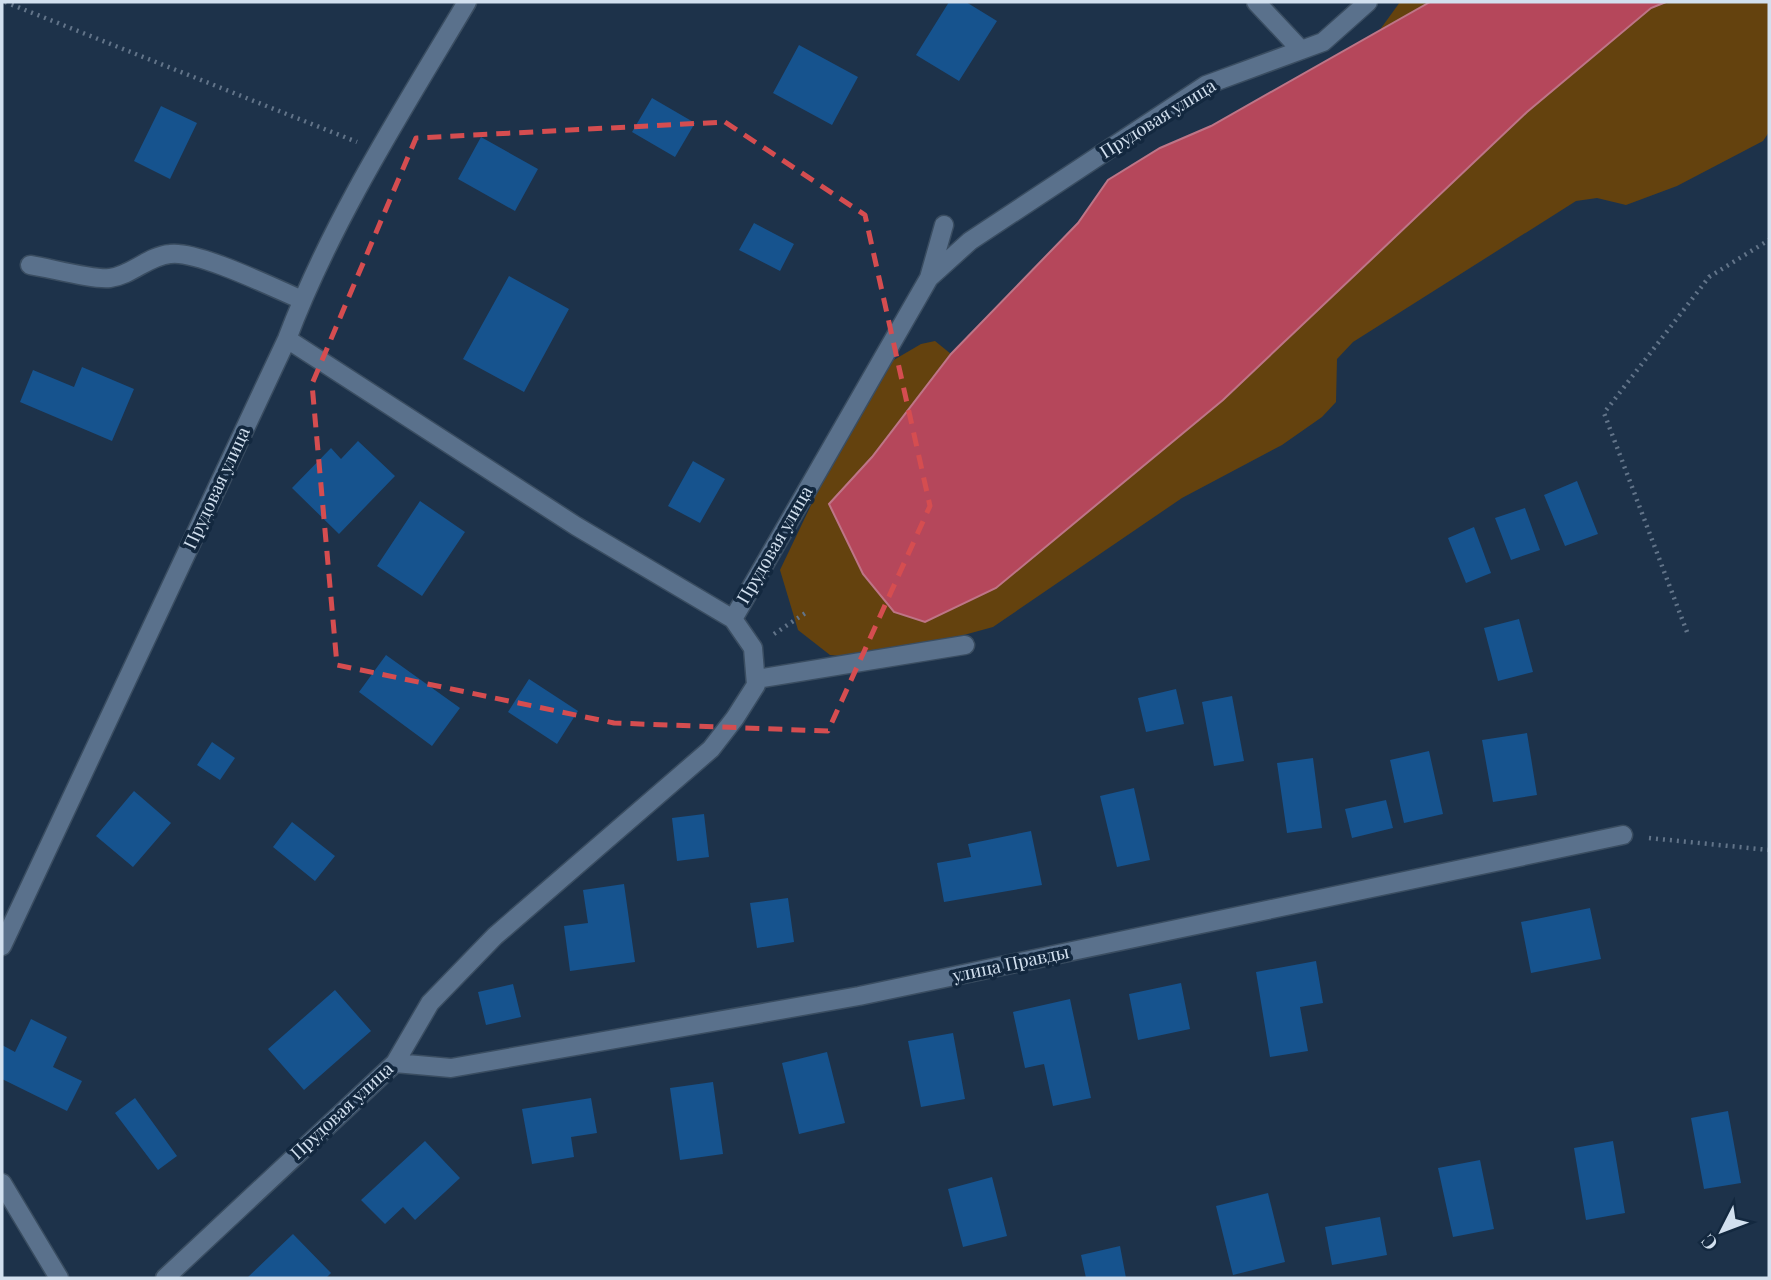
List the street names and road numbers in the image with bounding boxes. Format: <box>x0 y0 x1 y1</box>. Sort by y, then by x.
street label: Прудовая улица <box>1095 73 1220 163</box>
street label: Прудовая улица <box>177 423 255 553</box>
street label: Прудовая улица <box>731 481 818 608</box>
street label: улица Правды <box>949 939 1072 987</box>
street label: Прудовая улица <box>285 1056 398 1164</box>

